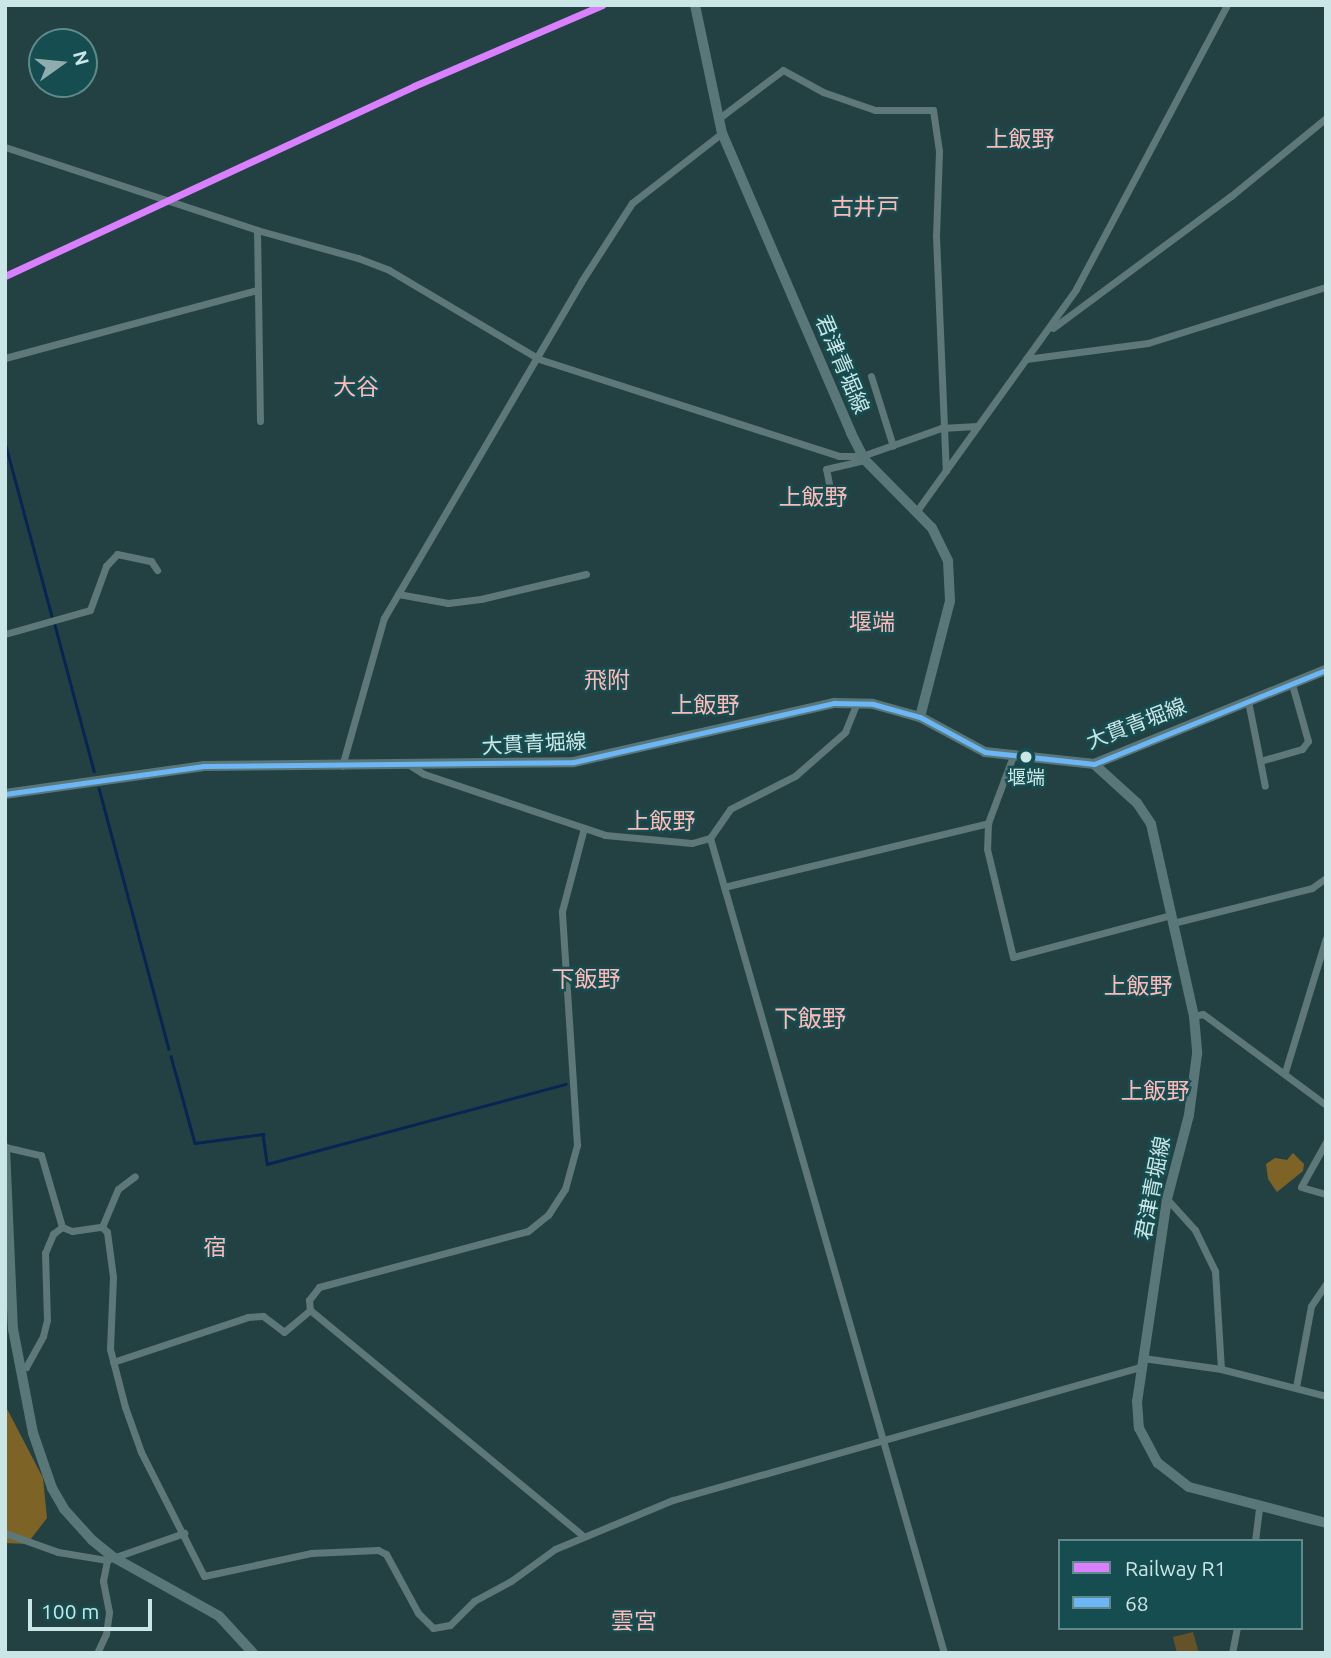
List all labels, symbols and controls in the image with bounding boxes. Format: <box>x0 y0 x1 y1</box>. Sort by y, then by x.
north arrow <box>28 28 98 98</box>
text: N <box>69 48 94 68</box>
district label: 上飯野 <box>986 125 1054 153</box>
district label: 古井戸 <box>831 193 899 221</box>
street label: 君津青堀線 <box>811 311 875 417</box>
district label: 大谷 <box>333 373 379 401</box>
district label: 上飯野 <box>779 483 847 511</box>
district label: 堰端 <box>849 608 895 636</box>
district label: 飛附 <box>584 666 630 694</box>
district label: 上飯野 <box>671 691 739 719</box>
street label: 大貫青堀線 <box>1082 692 1190 754</box>
street label: 大貫青堀線 <box>481 728 587 758</box>
marker: 堰端 <box>1019 750 1033 764</box>
place label: 堰端 <box>1007 767 1045 789</box>
district label: 上飯野 <box>627 807 695 835</box>
district label: 下飯野 <box>552 965 620 993</box>
district label: 上飯野 <box>1104 972 1172 1000</box>
district label: 下飯野 <box>774 1005 846 1033</box>
district label: 上飯野 <box>1121 1077 1189 1105</box>
street label: 君津青堀線 <box>1130 1134 1174 1242</box>
district label: 宿 <box>204 1233 226 1261</box>
legend <box>1058 1539 1303 1630</box>
text: Railway R1 <box>1125 1556 1226 1580</box>
scale bar <box>32 1584 156 1628</box>
text: 68 <box>1125 1591 1149 1615</box>
text: 100 m <box>41 1599 99 1623</box>
district label: 雲宮 <box>611 1607 657 1635</box>

